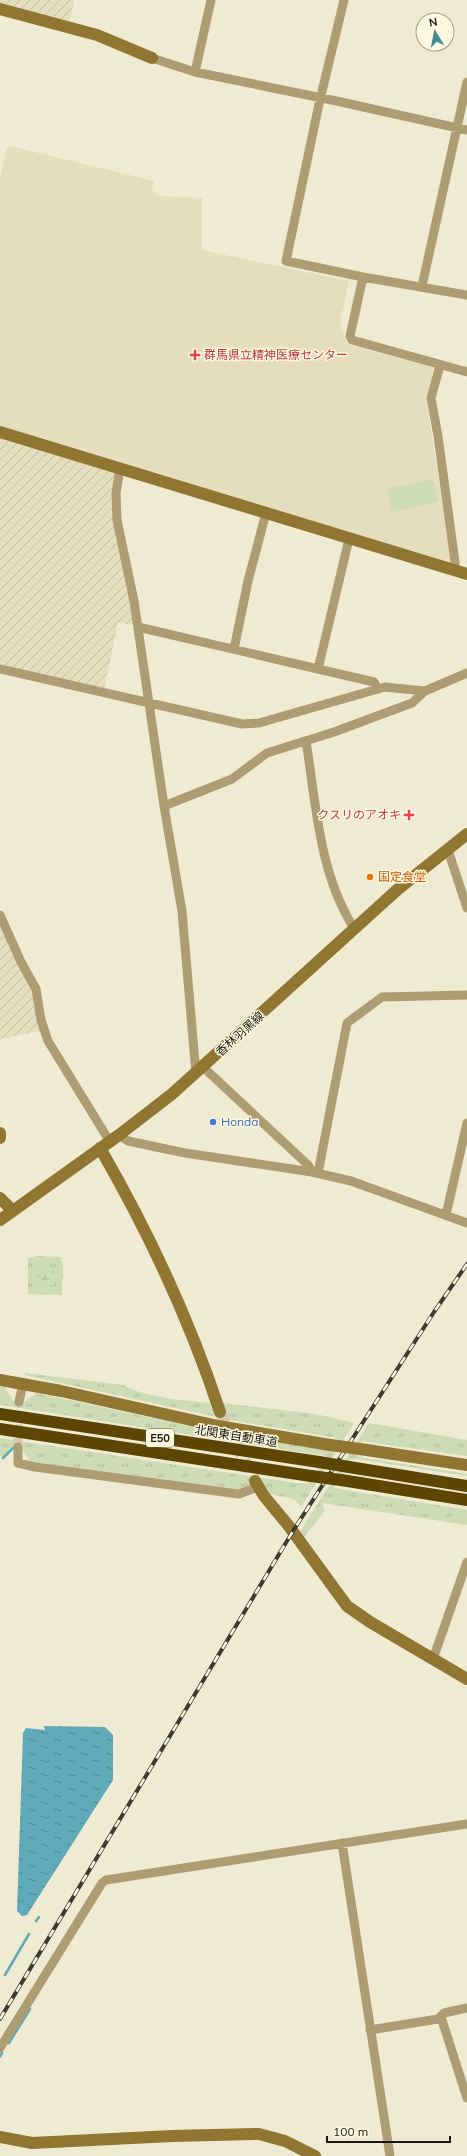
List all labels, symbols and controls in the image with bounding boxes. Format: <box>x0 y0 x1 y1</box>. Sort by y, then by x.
north arrow <box>415 12 455 52</box>
text: N <box>428 15 439 30</box>
place label: 群馬県立精神医療センター <box>204 347 348 362</box>
marker: 群馬県立精神医療センター <box>189 349 201 361</box>
place label: クスリのアオキ <box>317 807 401 822</box>
marker: クスリのアオキ <box>404 810 414 820</box>
place label: 国定食堂 <box>378 869 426 884</box>
marker: 国定食堂 <box>365 872 375 882</box>
street label: 香林羽黒線 <box>212 1008 267 1059</box>
place label: Honda <box>221 1114 258 1129</box>
marker: Honda <box>208 1117 218 1127</box>
street label: 北関東自動車道 <box>193 1422 279 1449</box>
road number: E50 <box>146 1429 174 1447</box>
scale bar <box>327 2118 450 2144</box>
text: 100 m <box>333 2124 368 2139</box>

